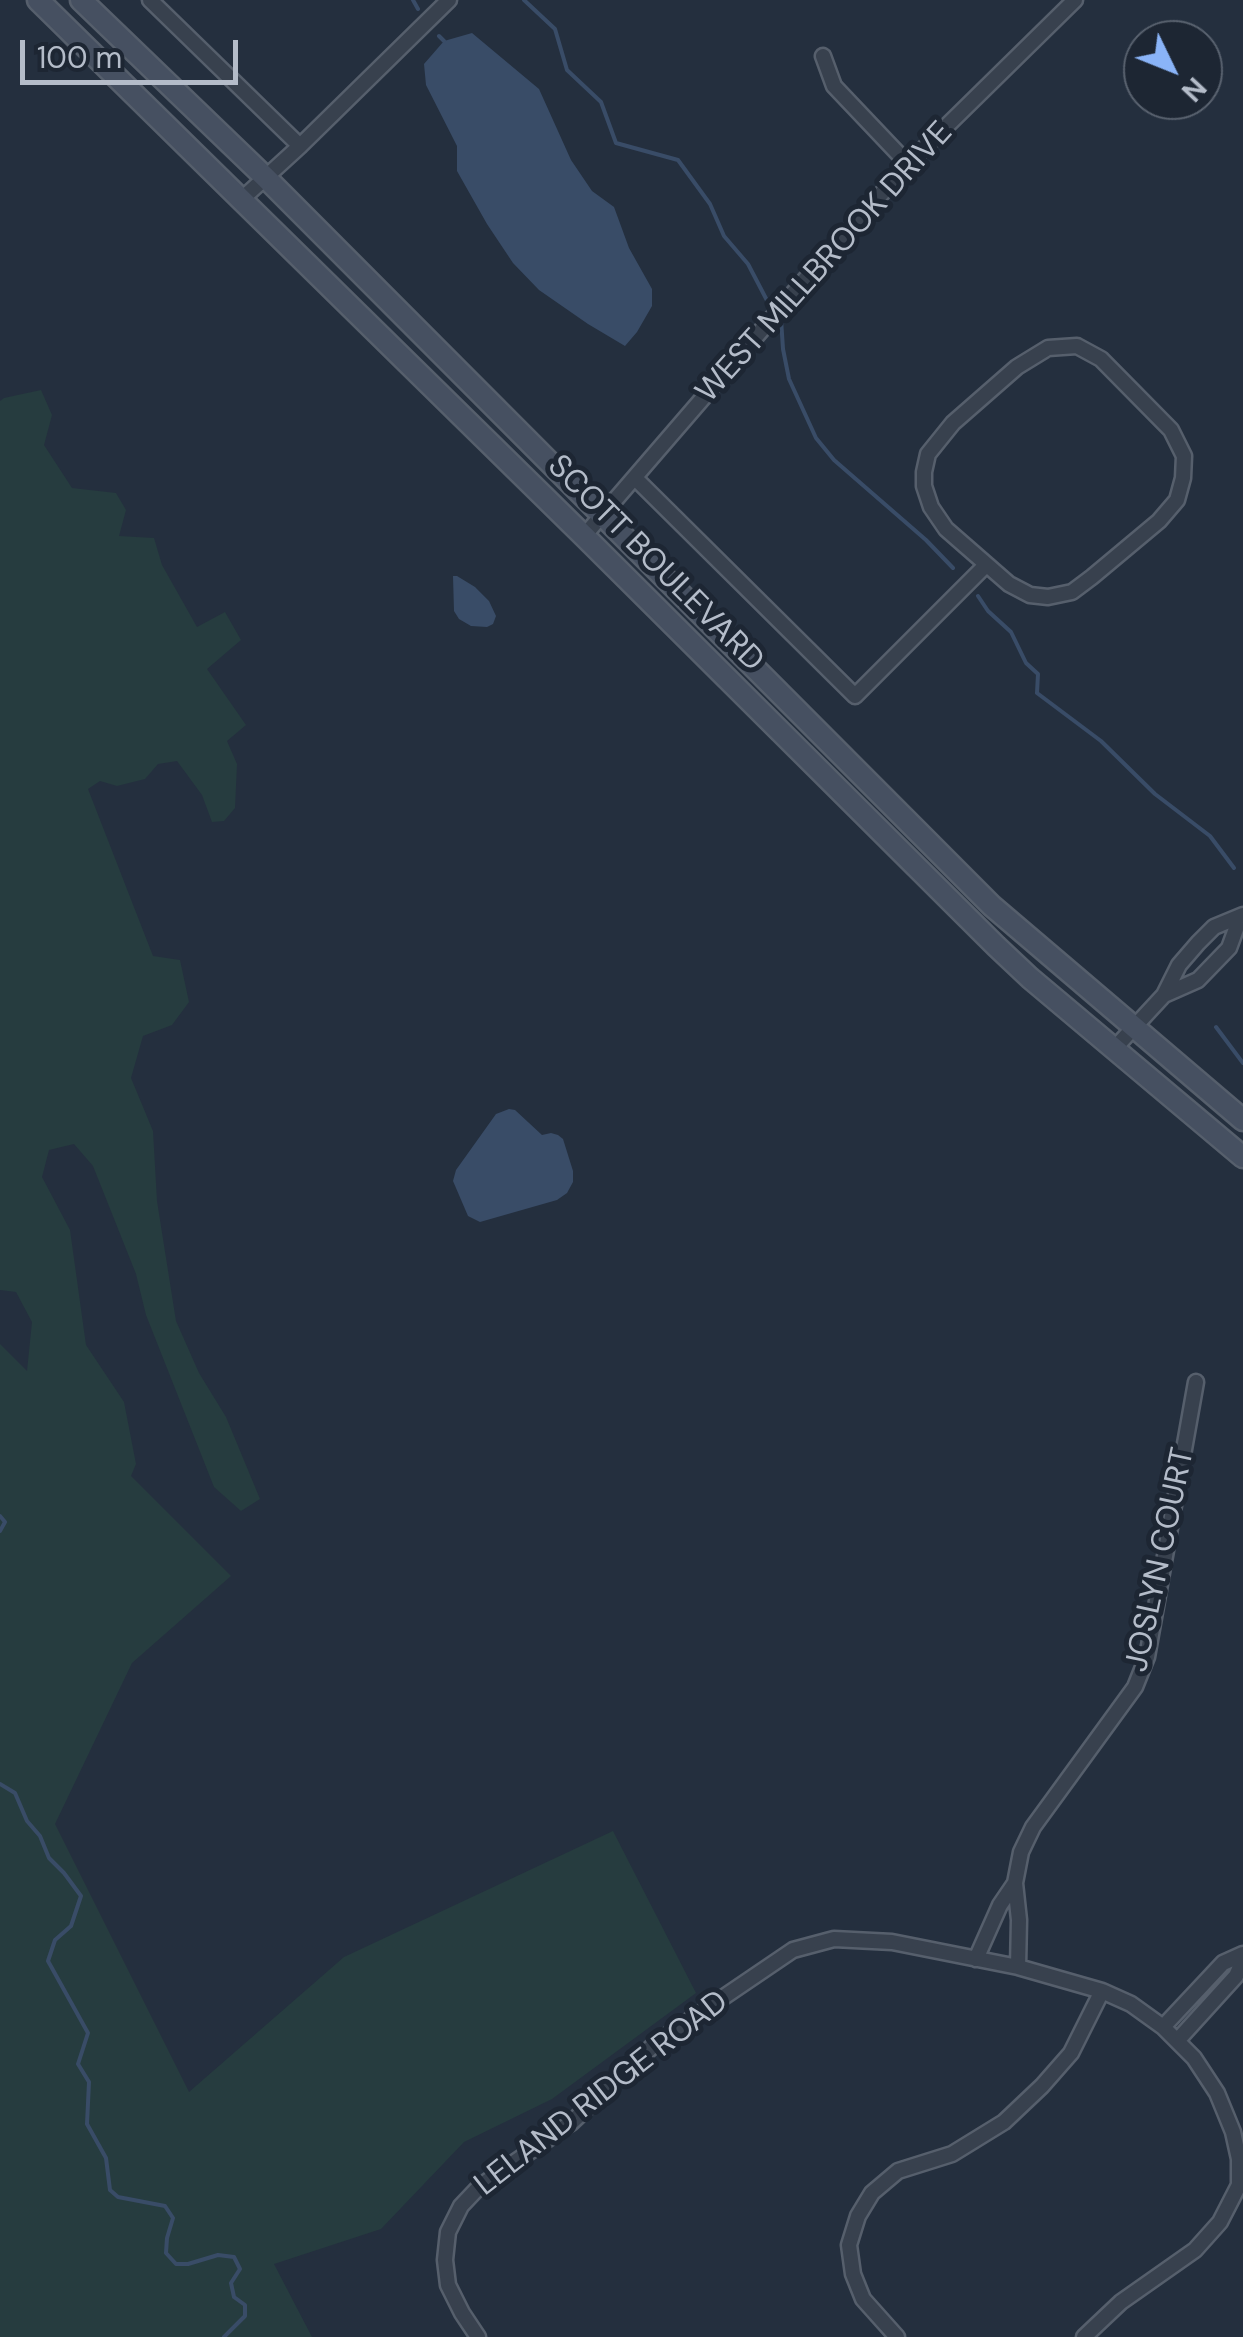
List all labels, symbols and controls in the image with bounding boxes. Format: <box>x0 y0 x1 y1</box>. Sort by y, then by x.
scale bar <box>25 20 242 82</box>
north arrow <box>1123 20 1223 120</box>
text: 100 m <box>37 38 122 77</box>
text: N <box>1173 69 1214 110</box>
street label: WEST MILLBROOK DRIVE <box>689 115 961 411</box>
street label: SCOTT BOULEVARD <box>539 448 771 680</box>
street label: JOSLYN COURT <box>1119 1445 1203 1675</box>
street label: LELAND RIDGE ROAD <box>468 1983 736 2205</box>

